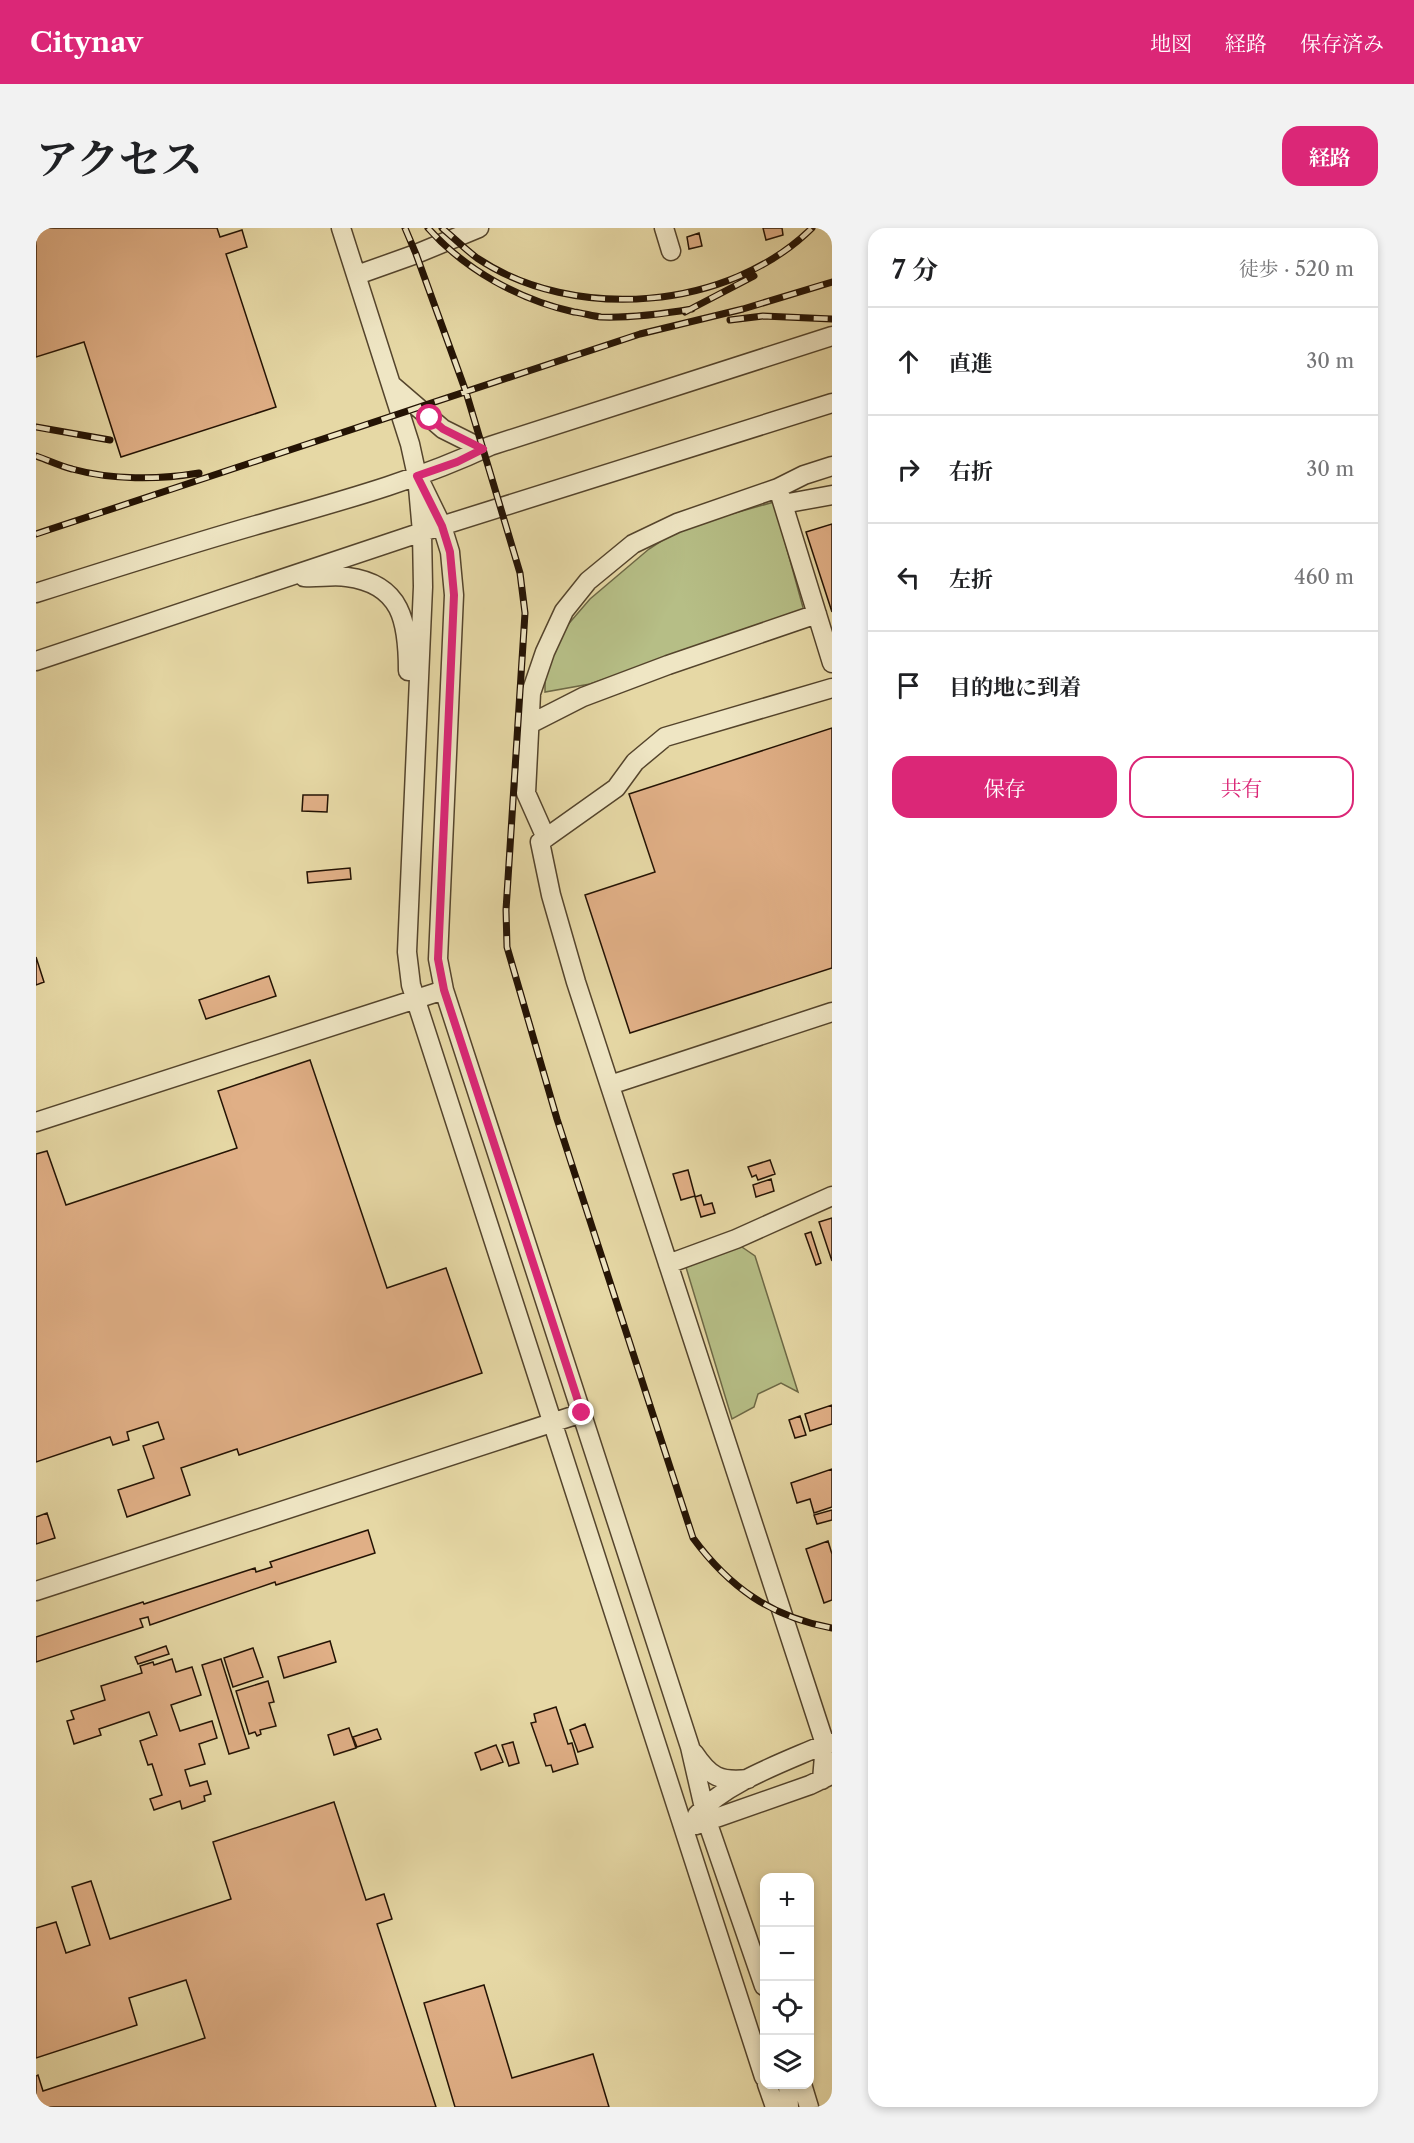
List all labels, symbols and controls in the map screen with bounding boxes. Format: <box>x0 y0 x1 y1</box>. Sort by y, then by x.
text: Citynav <box>30 25 143 59</box>
text: 地図 <box>1150 31 1192 56</box>
text: 経路 <box>1225 31 1267 56</box>
text: 保存済み <box>1300 31 1384 56</box>
button: 経路 <box>1282 126 1378 186</box>
text: アクセス <box>36 133 203 185</box>
text: 7 分 <box>892 254 938 286</box>
text: 徒歩 · 520 m <box>1239 257 1354 281</box>
icon: ahead <box>892 345 925 378</box>
text: 30 m <box>1306 349 1354 373</box>
text: 直進 <box>949 350 993 377</box>
route start <box>416 404 442 430</box>
icon: right <box>892 453 925 486</box>
text: 30 m <box>1306 457 1354 481</box>
text: 右折 <box>949 458 993 485</box>
icon: left <box>892 561 925 594</box>
text: 460 m <box>1294 565 1354 589</box>
text: 左折 <box>949 566 993 593</box>
icon: arrive <box>892 669 925 702</box>
text: 目的地に到着 <box>949 674 1081 701</box>
button: 保存 <box>892 756 1117 818</box>
button: 共有 <box>1129 756 1354 818</box>
route end <box>568 1399 594 1425</box>
map controls <box>760 1873 814 2089</box>
button: + <box>760 1873 814 1927</box>
button: − <box>760 1927 814 1981</box>
button: locate <box>760 1981 814 2035</box>
button: layers <box>760 2035 814 2089</box>

